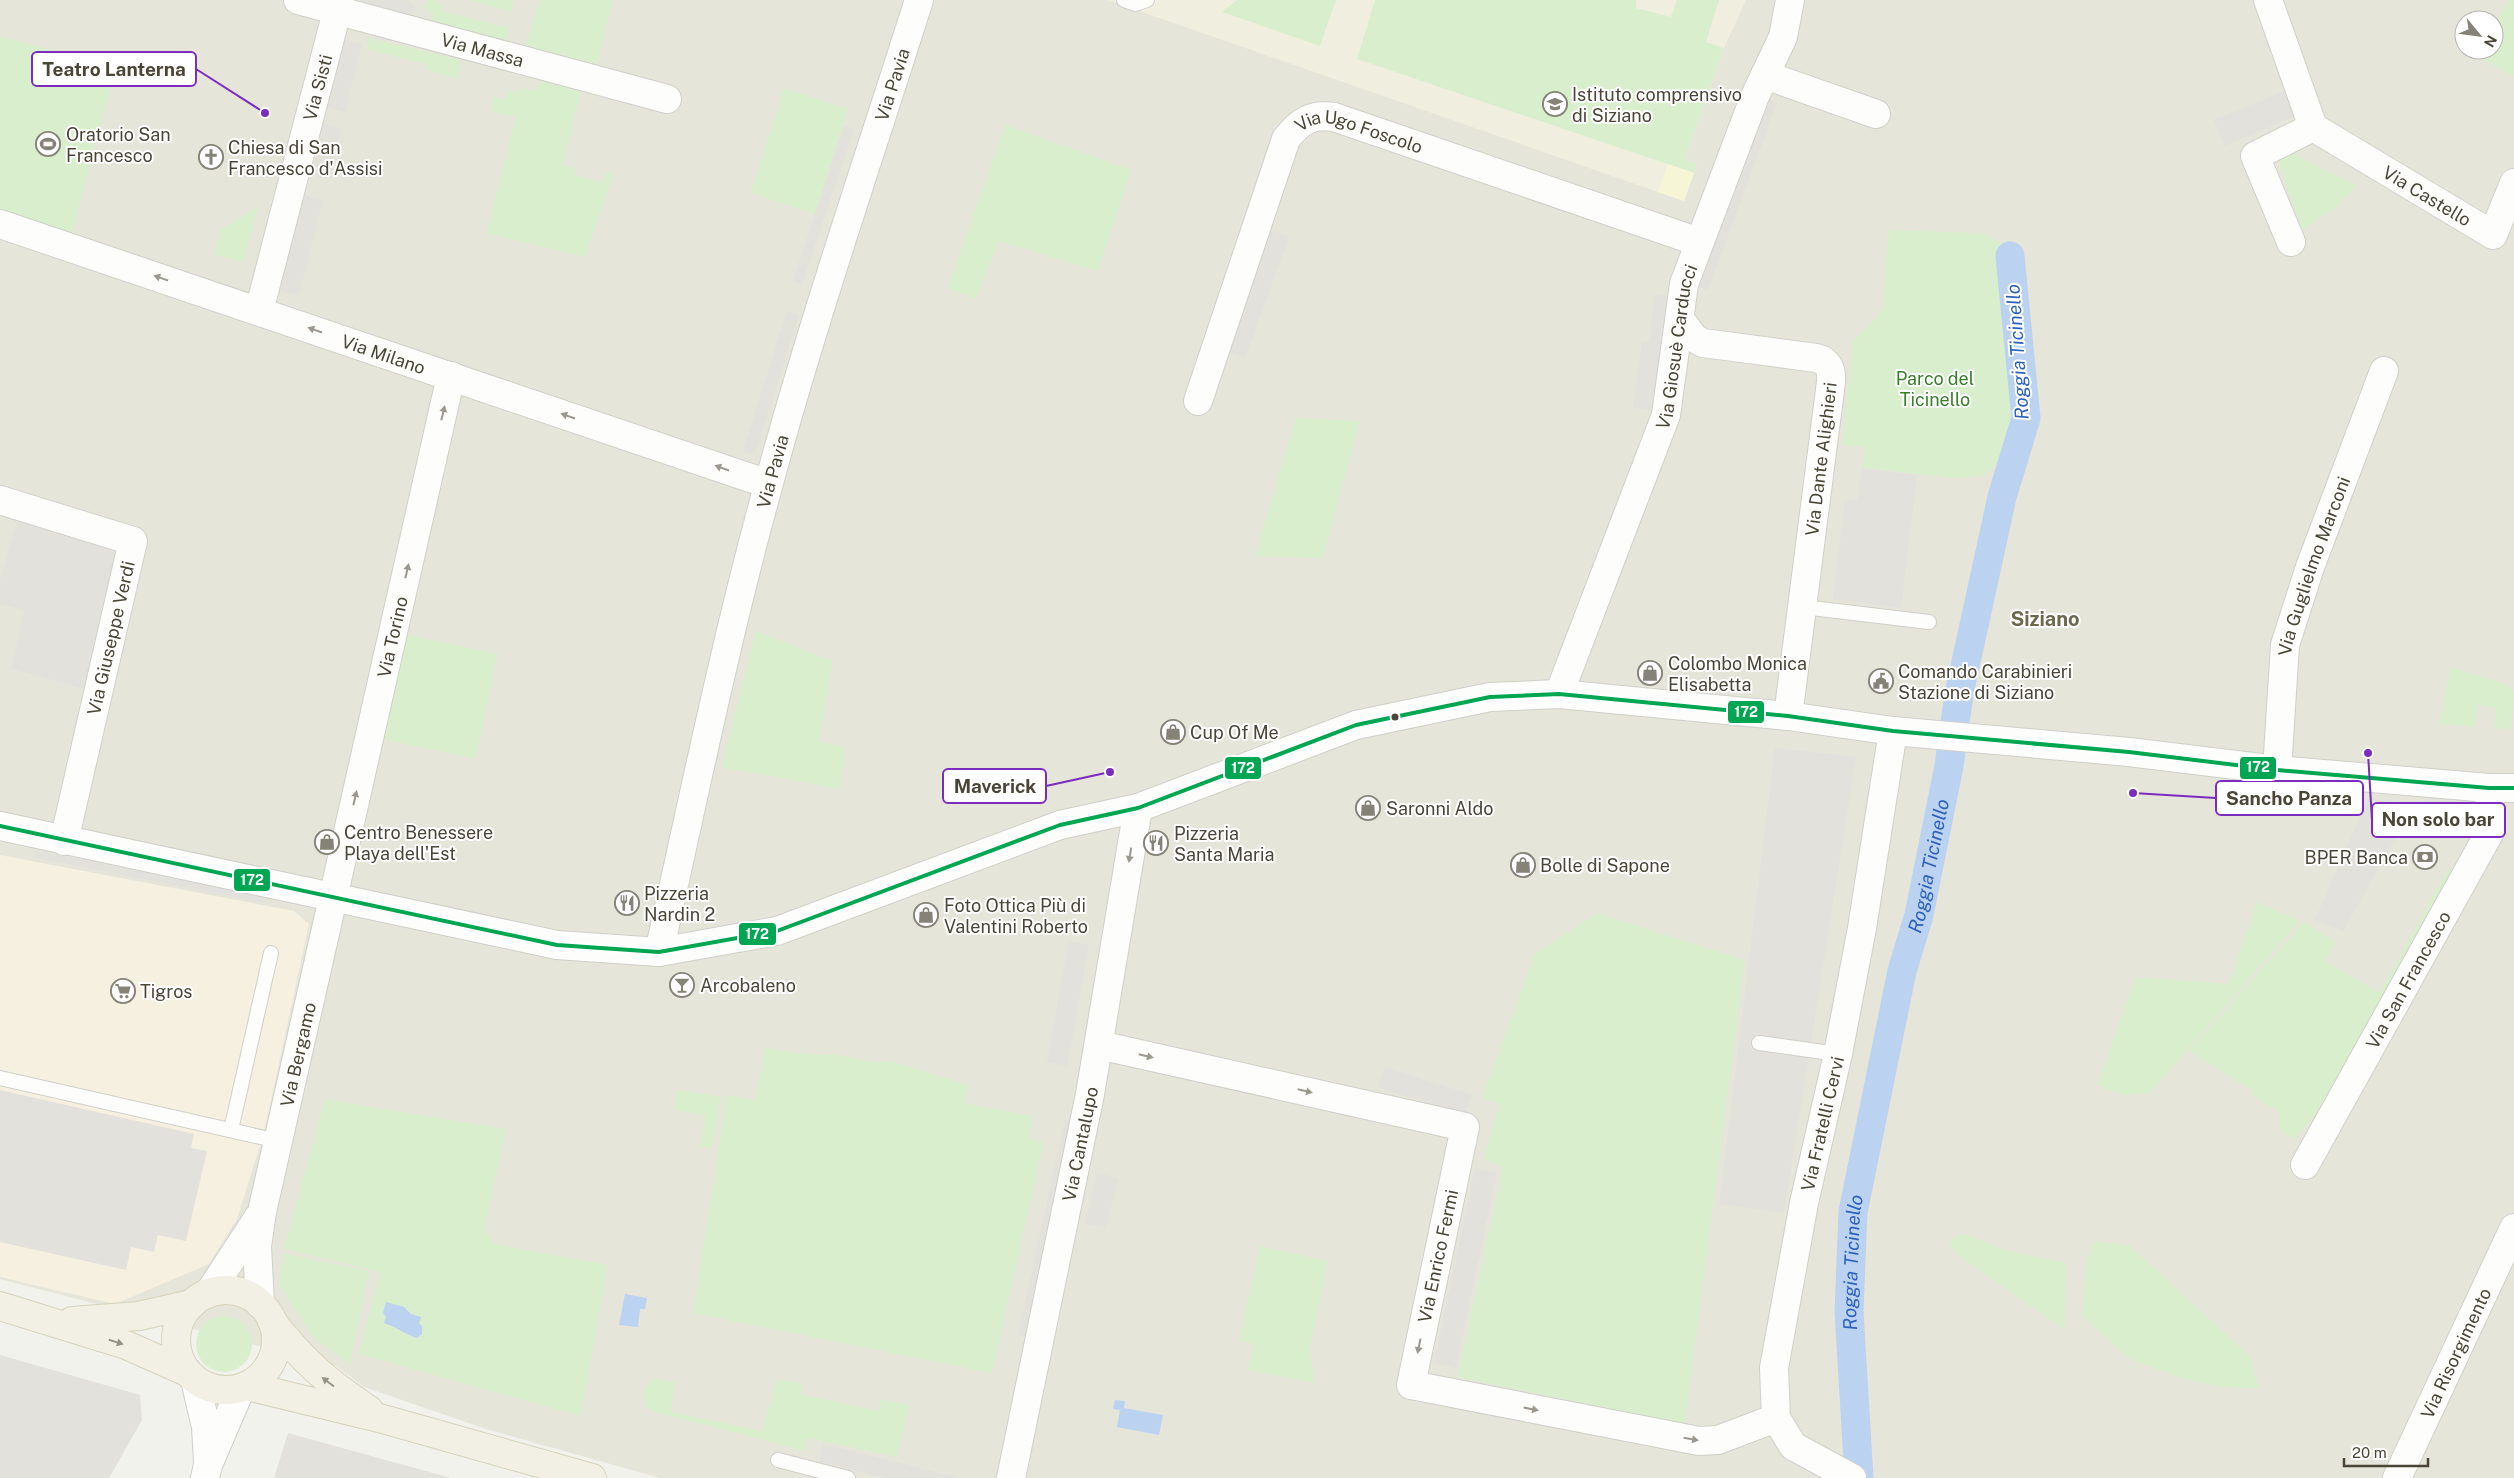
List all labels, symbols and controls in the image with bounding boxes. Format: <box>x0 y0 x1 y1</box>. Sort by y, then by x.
north arrow <box>2454 10 2504 60</box>
street label: Via Massa <box>439 28 526 71</box>
text: N <box>2481 33 2500 50</box>
street label: Via Pavia <box>870 45 913 124</box>
callout: Teatro Lanterna <box>32 52 196 86</box>
street label: Via Sisti <box>299 52 336 123</box>
text: Teatro Lanterna <box>42 58 186 80</box>
place label: Istituto comprensivo di Siziano <box>1572 84 1742 126</box>
school or university icon: Istituto comprensivo di Siziano <box>1542 91 1568 117</box>
street label: Via Ugo Foscolo <box>1290 106 1425 157</box>
place label: Oratorio San Francesco <box>66 124 171 166</box>
sports icon: Oratorio San Francesco <box>35 131 61 157</box>
place label: Chiesa di San Francesco d'Assisi <box>228 137 382 179</box>
church icon: Chiesa di San Francesco d'Assisi <box>198 144 224 170</box>
street label: Via Castello <box>2379 161 2475 230</box>
street label: Via Giosuè Carducci <box>1651 261 1701 432</box>
one-way arrow <box>153 274 168 282</box>
water label: Roggia Ticinello <box>2001 283 2033 421</box>
one-way arrow <box>307 326 322 334</box>
street label: Via Milano <box>339 330 428 378</box>
park label: Parco del Ticinello <box>1896 368 1974 410</box>
street label: Via Dante Alighieri <box>1801 381 1841 537</box>
one-way arrow <box>439 405 447 421</box>
one-way arrow <box>561 412 576 419</box>
street label: Via Pavia <box>752 432 792 510</box>
one-way arrow <box>715 464 730 471</box>
street label: Via Guglielmo Marconi <box>2274 473 2354 656</box>
street label: Via Giuseppe Verdi <box>83 559 139 717</box>
one-way arrow <box>403 564 411 579</box>
street label: Via Torino <box>373 594 411 680</box>
district label: Siziano <box>2010 607 2080 631</box>
place label: Colombo Monica Elisabetta <box>1668 653 1807 695</box>
shop icon: Colombo Monica Elisabetta <box>1637 660 1663 686</box>
place label: Comando Carabinieri Stazione di Siziano <box>1898 661 2072 703</box>
public building icon: Comando Carabinieri Stazione di Siziano <box>1868 668 1894 694</box>
line badge: 172 <box>1727 700 1765 724</box>
text: 172 <box>1734 704 1758 720</box>
unlabelled marker <box>1390 712 1400 722</box>
shop icon: Cup Of Me <box>1160 719 1186 745</box>
place label: Cup Of Me <box>1190 722 1279 743</box>
line badge: 172 <box>1224 756 1262 780</box>
line badge: 172 <box>2239 756 2277 780</box>
text: 172 <box>2246 759 2270 775</box>
text: 172 <box>1231 760 1255 776</box>
callout: Maverick <box>943 769 1046 803</box>
text: Maverick <box>954 775 1036 797</box>
callout: Sancho Panza <box>2216 781 2363 815</box>
text: Sancho Panza <box>2226 787 2352 809</box>
one-way arrow <box>351 790 359 806</box>
shop icon: Saronni Aldo <box>1355 795 1381 821</box>
water label: Roggia Ticinello <box>1903 797 1953 935</box>
place label: Saronni Aldo <box>1386 798 1493 819</box>
callout: Non solo bar <box>2372 803 2505 837</box>
text: Non solo bar <box>2382 808 2495 830</box>
place label: Centro Benessere Playa dell'Est <box>344 822 493 864</box>
place label: Pizzeria Santa Maria <box>1174 823 1275 865</box>
shop icon: Centro Benessere Playa dell'Est <box>314 829 340 855</box>
restaurant icon: Pizzeria Santa Maria <box>1143 830 1169 856</box>
bank icon: BPER Banca <box>2412 844 2438 870</box>
one-way arrow <box>1126 847 1134 863</box>
place label: BPER Banca <box>2304 847 2408 868</box>
shop icon: Bolle di Sapone <box>1510 852 1536 878</box>
place label: Bolle di Sapone <box>1540 855 1670 876</box>
line badge: 172 <box>233 868 271 892</box>
text: 172 <box>240 872 264 888</box>
place label: Pizzeria Nardin 2 <box>644 883 715 925</box>
restaurant icon: Pizzeria Nardin 2 <box>614 890 640 916</box>
place label: Foto Ottica Più di Valentini Roberto <box>944 895 1088 937</box>
shop icon: Foto Ottica Più di Valentini Roberto <box>913 902 939 928</box>
street label: Via San Francesco <box>2361 907 2455 1052</box>
line badge: 172 <box>738 922 777 946</box>
text: 172 <box>745 926 769 942</box>
bar icon: Arcobaleno <box>669 972 695 998</box>
place label: Arcobaleno <box>700 975 796 996</box>
supermarket icon: Tigros <box>110 978 136 1004</box>
place label: Tigros <box>140 981 192 1002</box>
street label: Via Bergamo <box>276 1000 320 1109</box>
one-way arrow <box>1139 1052 1154 1060</box>
street label: Via Fratelli Cervi <box>1797 1054 1848 1193</box>
street label: Via Cantalupo <box>1058 1085 1102 1203</box>
one-way arrow <box>1297 1087 1312 1095</box>
street label: Via Enrico Fermi <box>1414 1188 1462 1324</box>
water label: Roggia Ticinello <box>1838 1193 1867 1331</box>
street label: Via Risorgimento <box>2416 1284 2495 1422</box>
one-way arrow <box>109 1338 124 1346</box>
one-way arrow <box>1415 1339 1423 1354</box>
one-way arrow <box>322 1377 335 1387</box>
one-way arrow <box>1523 1405 1538 1413</box>
one-way arrow <box>1683 1436 1699 1444</box>
scale bar <box>2344 1436 2428 1468</box>
text: 20 m <box>2352 1444 2387 1461</box>

